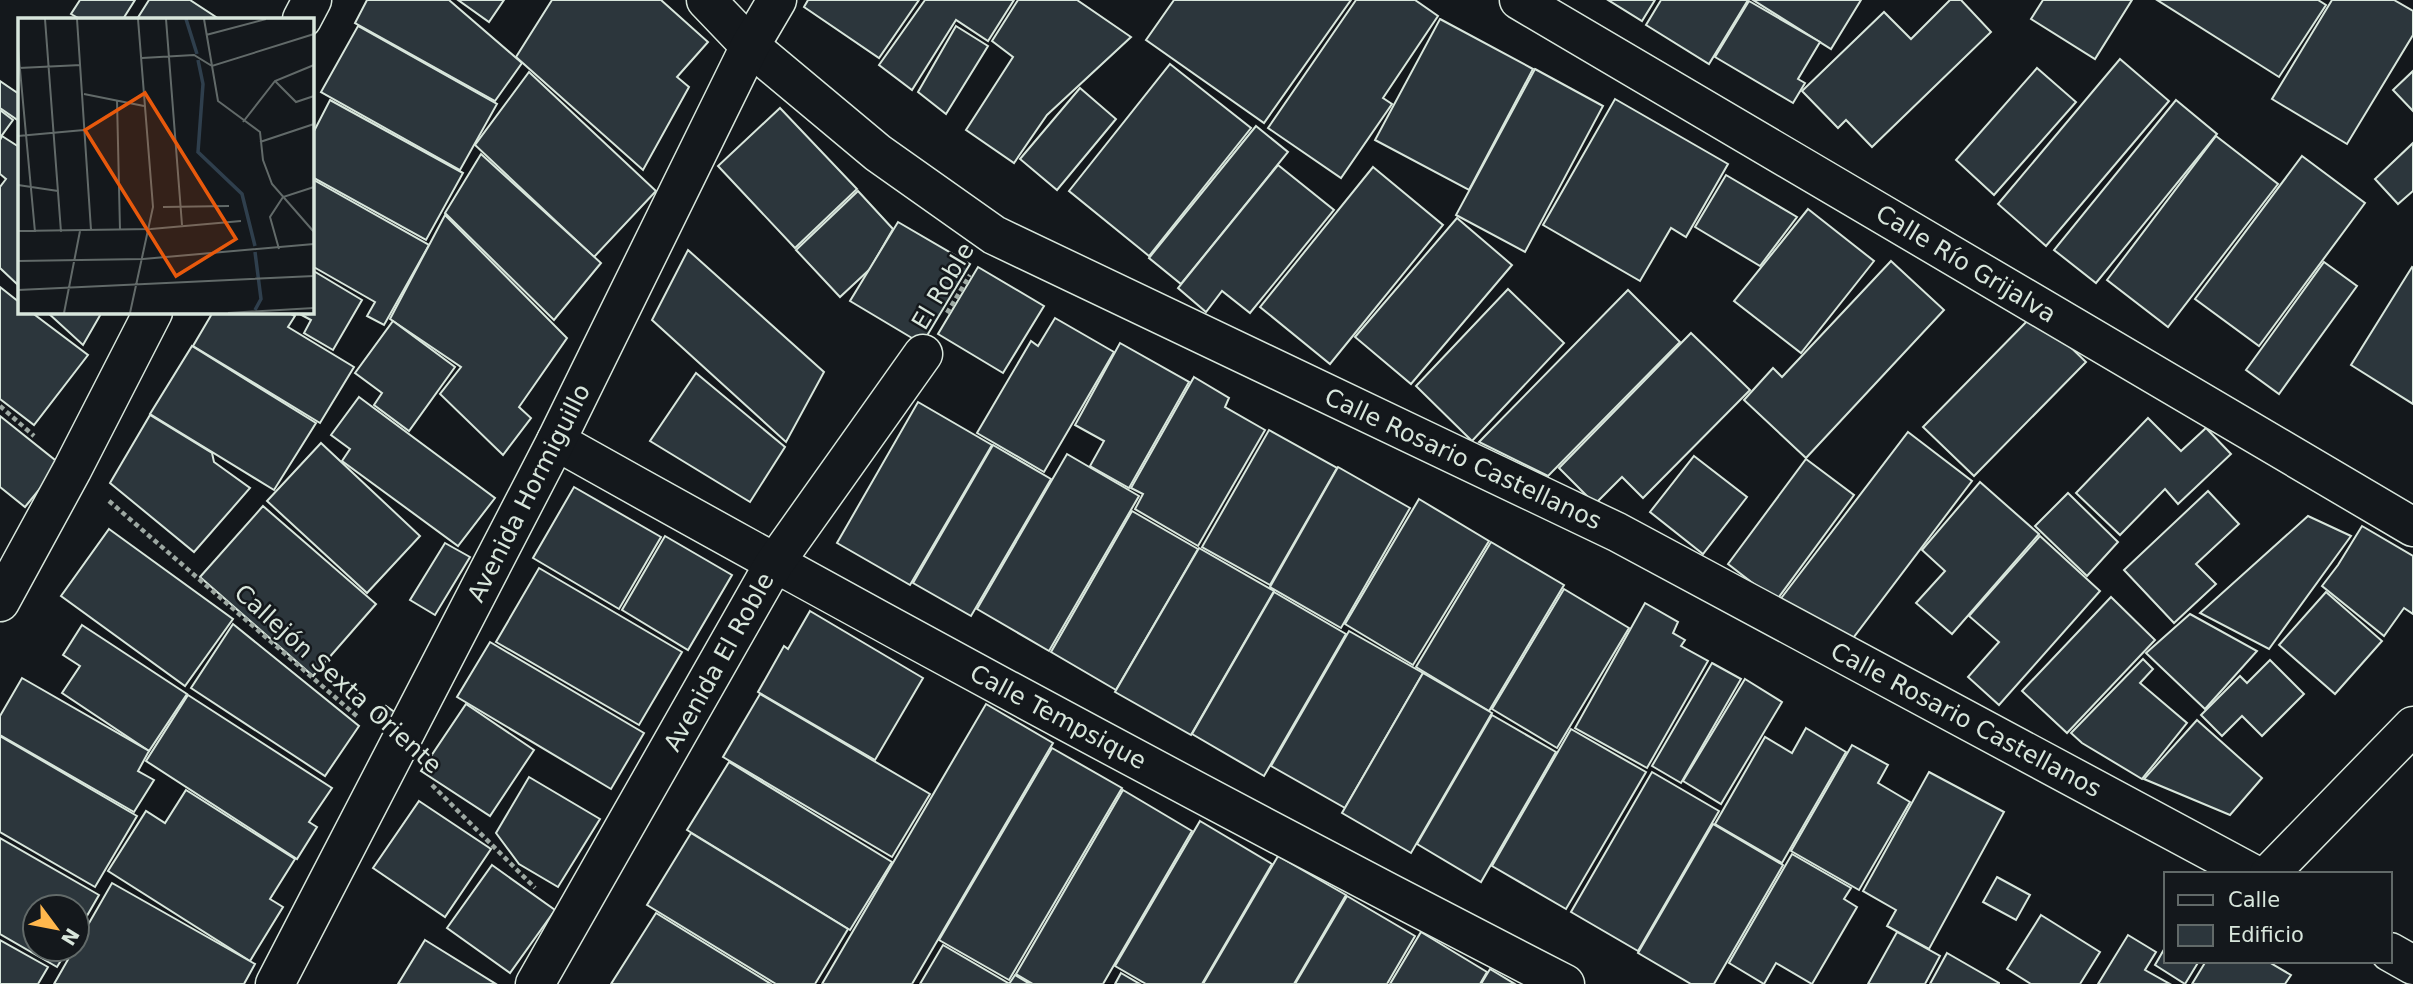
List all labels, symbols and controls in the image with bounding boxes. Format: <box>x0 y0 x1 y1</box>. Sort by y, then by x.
inset map <box>18 18 313 313</box>
street label: Calle Río Grijalva <box>1871 199 2061 329</box>
street label: El Roble <box>906 237 980 335</box>
street label: Avenida Hormiguillo <box>462 379 596 607</box>
street label: Calle Rosario Castellanos <box>1320 382 1606 536</box>
street label: Avenida El Roble <box>658 568 780 756</box>
street label: Callejón Sexta Oriente <box>229 579 447 779</box>
street label: Calle Rosario Castellanos <box>1826 637 2106 803</box>
street label: Calle Tempsique <box>965 659 1151 775</box>
legend <box>2164 872 2392 963</box>
text: Calle <box>2228 888 2280 912</box>
north arrow <box>21 893 91 963</box>
text: Edificio <box>2228 923 2304 947</box>
text: N <box>57 924 84 950</box>

